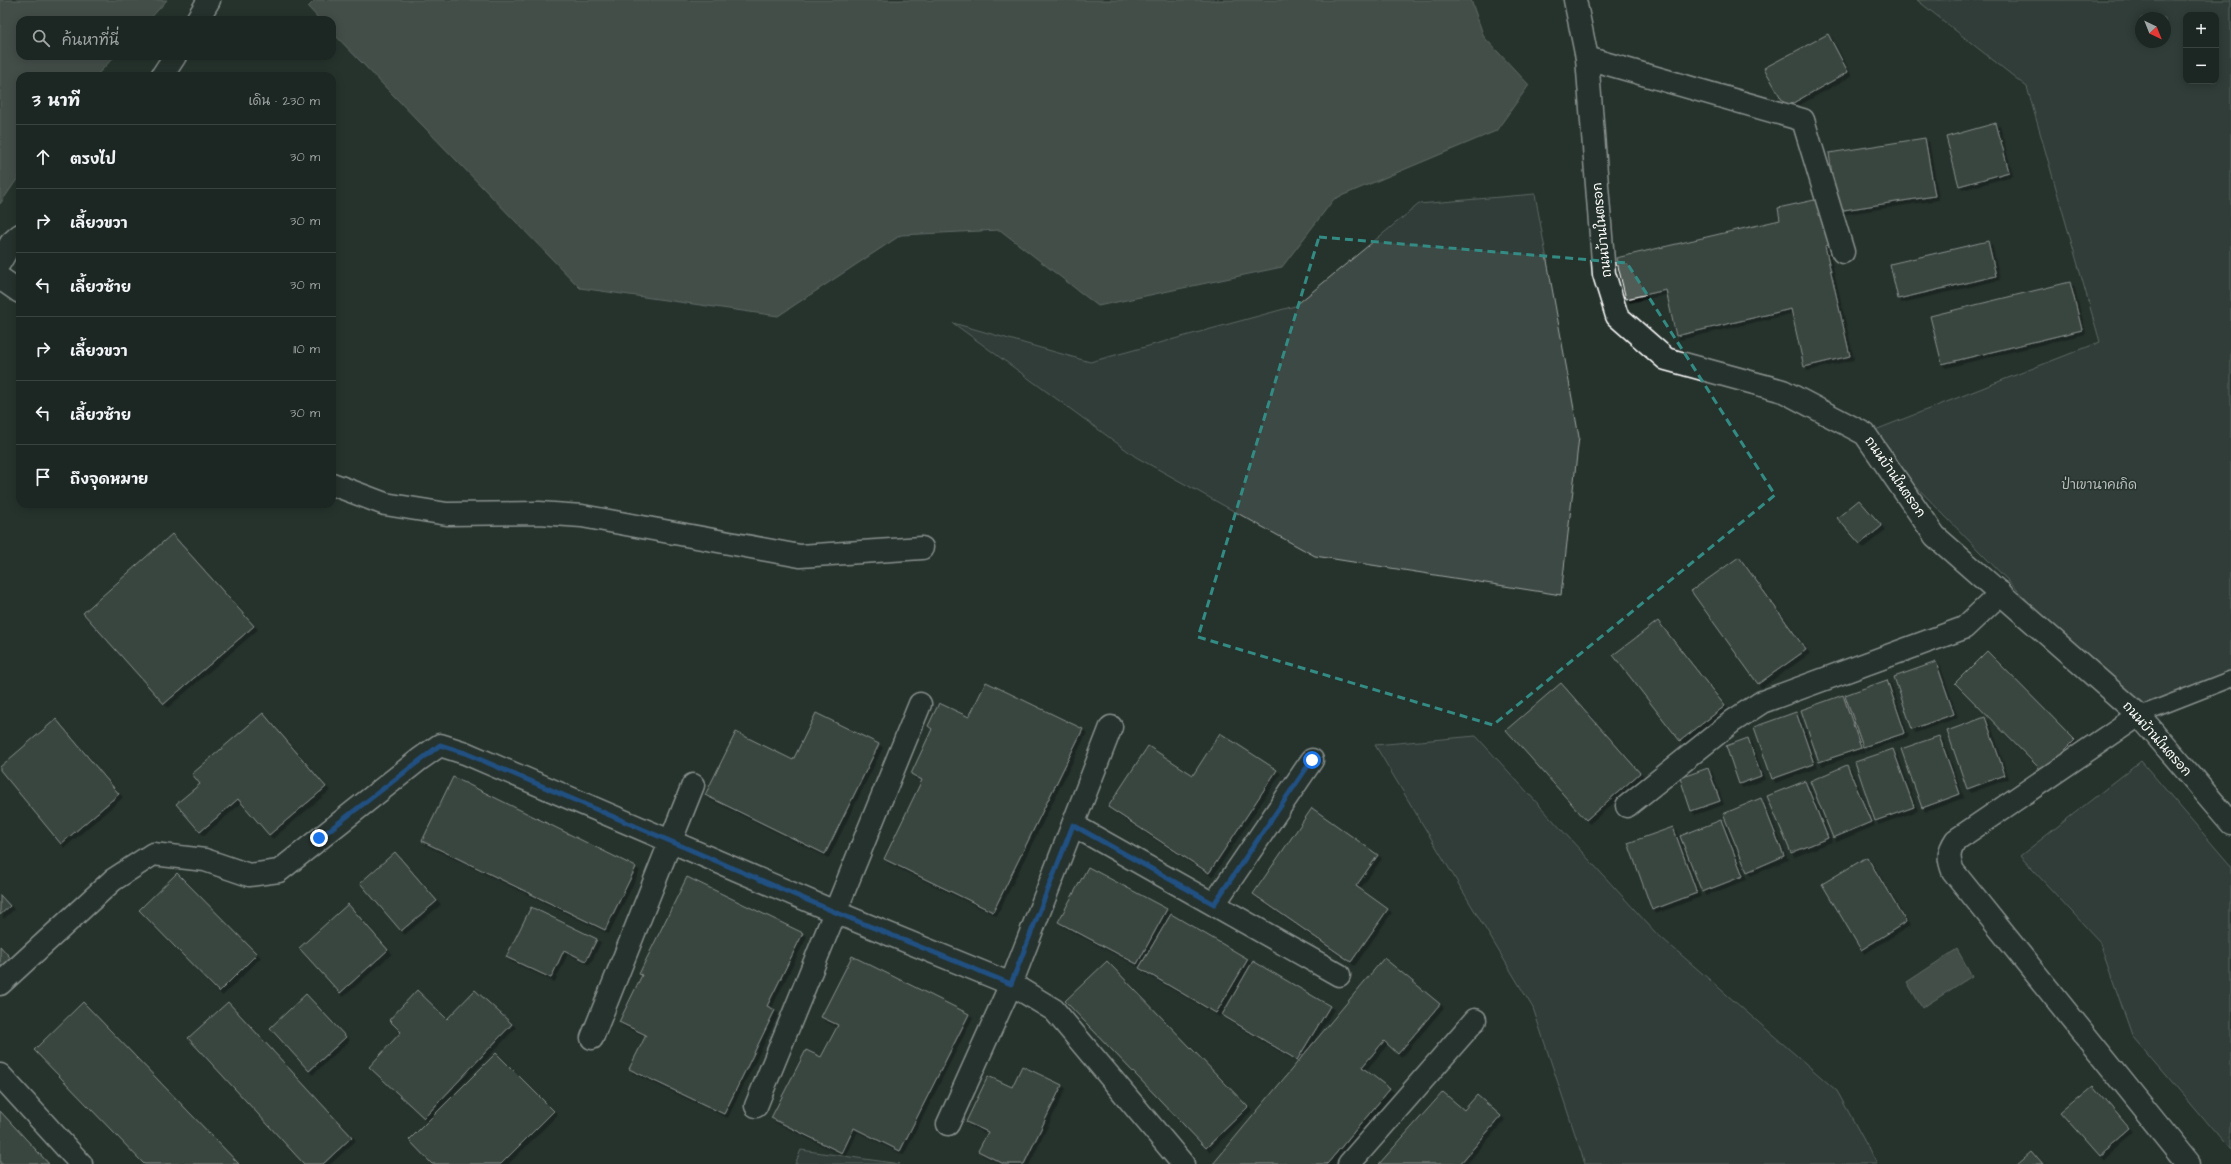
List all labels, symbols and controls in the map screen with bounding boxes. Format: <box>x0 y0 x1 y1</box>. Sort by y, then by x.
north arrow <box>2135 12 2171 48</box>
map controls <box>2183 12 2219 84</box>
button: + <box>2183 12 2219 48</box>
search box <box>16 16 336 60</box>
icon: search <box>30 27 52 49</box>
text: ค้นหาที่นี่ <box>62 30 119 51</box>
button: − <box>2183 48 2219 84</box>
text: 3 นาที <box>32 89 80 113</box>
text: เดิน · 230 m <box>248 92 320 110</box>
icon: ahead <box>32 146 54 168</box>
text: 30 m <box>290 148 320 166</box>
text: ตรงไป <box>70 149 116 170</box>
street label: ถนนบ้านในตรอก <box>1587 182 1616 278</box>
icon: right <box>32 210 54 232</box>
text: 30 m <box>290 212 320 230</box>
text: เลี้ยวขวา <box>70 213 128 234</box>
icon: left <box>32 274 54 296</box>
text: 30 m <box>290 276 320 294</box>
text: เลี้ยวซ้าย <box>70 277 131 298</box>
icon: right <box>32 338 54 360</box>
text: 110 m <box>293 340 320 358</box>
text: เลี้ยวขวา <box>70 341 128 362</box>
icon: left <box>32 402 54 424</box>
text: 30 m <box>290 404 320 422</box>
text: เลี้ยวซ้าย <box>70 405 131 426</box>
street label: ถนนบ้านในตรอก <box>1860 432 1931 521</box>
icon: arrive <box>32 466 54 488</box>
text: ถึงจุดหมาย <box>70 469 148 490</box>
park label: ป่าเขานาคเกิด <box>2061 476 2137 494</box>
street label: ถนนบ้านในตรอก <box>2118 697 2196 780</box>
route start <box>1303 751 1321 769</box>
route end <box>310 829 328 847</box>

